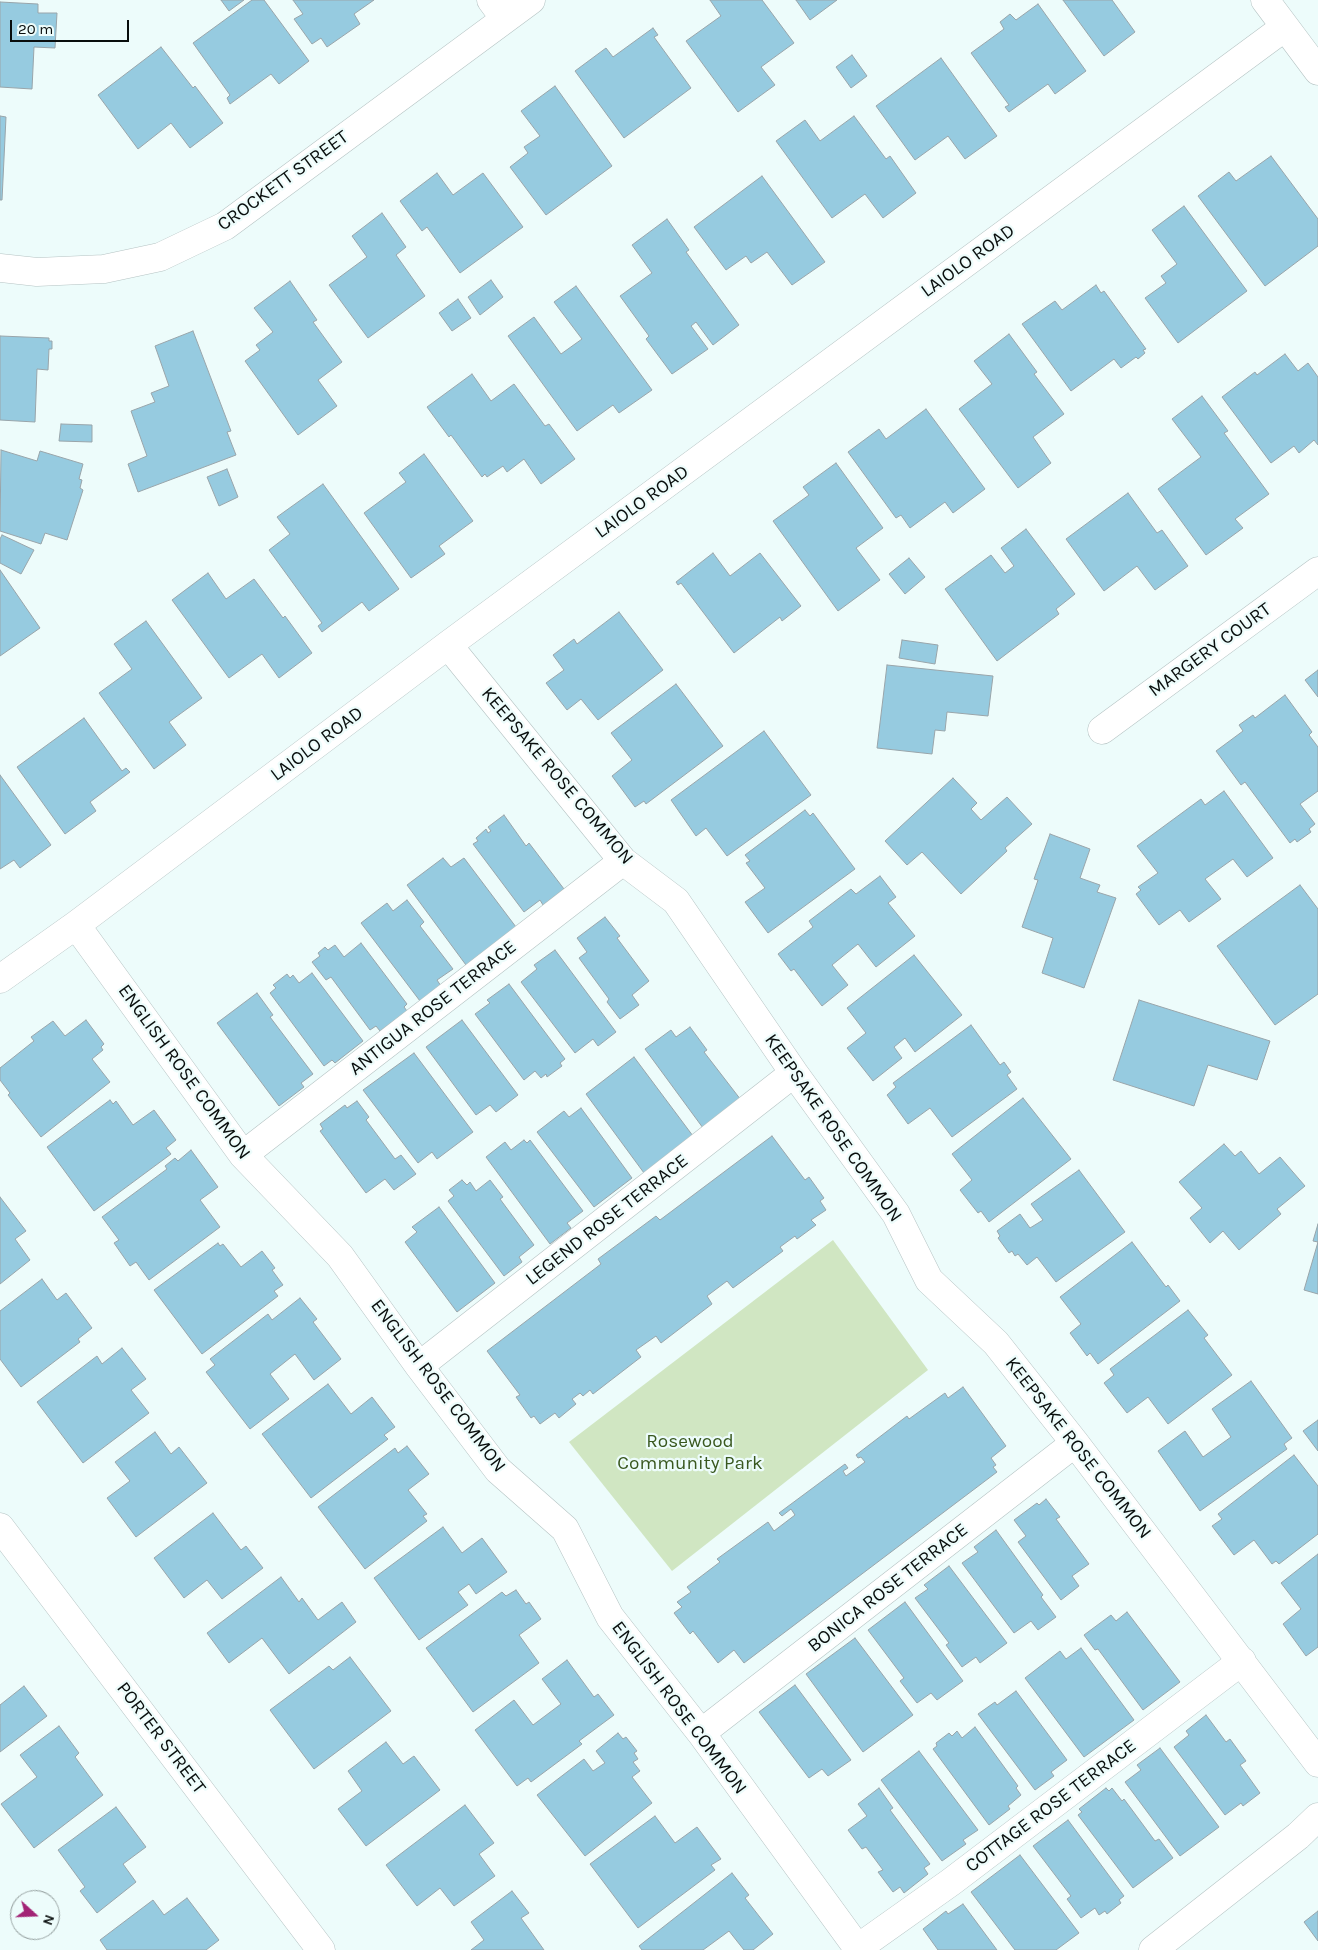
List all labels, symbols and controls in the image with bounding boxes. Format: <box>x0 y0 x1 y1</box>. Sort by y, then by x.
scale bar <box>12 10 131 42</box>
text: 20 m <box>18 20 53 38</box>
street label: CROCKETT STREET <box>213 126 353 236</box>
street label: LAIOLO ROAD <box>917 219 1019 303</box>
street label: LAIOLO ROAD <box>591 460 693 544</box>
street label: MARGERY COURT <box>1144 598 1276 702</box>
street label: KEEPSAKE ROSE COMMON <box>476 683 638 869</box>
street label: LAIOLO ROAD <box>266 702 368 786</box>
street label: ANTIGUA ROSE TERRACE <box>345 936 521 1080</box>
street label: ENGLISH ROSE COMMON <box>113 980 255 1164</box>
street label: KEEPSAKE ROSE COMMON <box>759 1030 907 1226</box>
street label: LEGEND ROSE TERRACE <box>521 1150 693 1290</box>
street label: ENGLISH ROSE COMMON <box>365 1295 511 1477</box>
street label: KEEPSAKE ROSE COMMON <box>1000 1353 1156 1543</box>
park label: Rosewood Community Park <box>617 1431 763 1475</box>
street label: BONICA ROSE TERRACE <box>803 1518 973 1658</box>
street label: ENGLISH ROSE COMMON <box>606 1617 752 1799</box>
street label: PORTER STREET <box>111 1678 211 1798</box>
street label: COTTAGE ROSE TERRACE <box>961 1734 1141 1878</box>
north arrow <box>10 1890 60 1940</box>
text: N <box>39 1912 58 1928</box>

